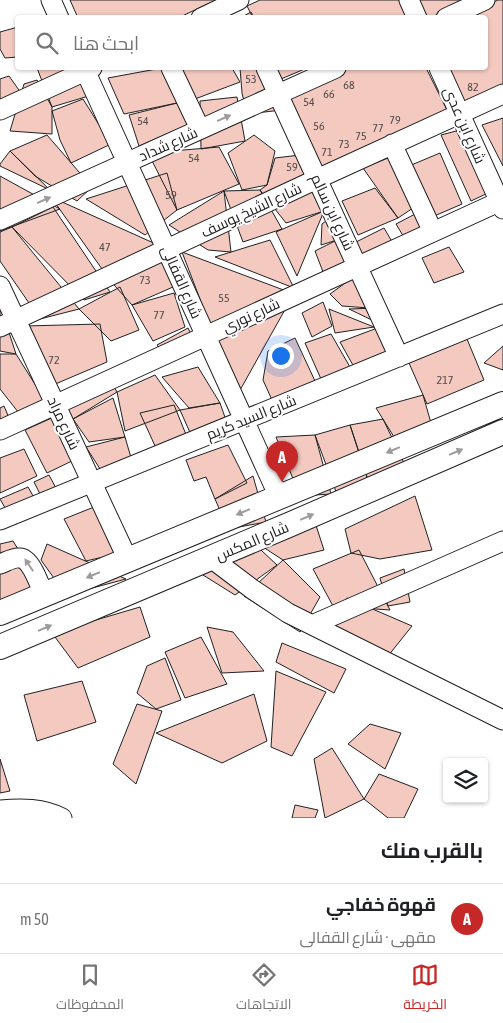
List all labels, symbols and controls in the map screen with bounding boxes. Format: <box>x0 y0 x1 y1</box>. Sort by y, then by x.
search box <box>15 15 488 70</box>
icon: search <box>33 29 61 57</box>
text: ابحث هنا <box>73 32 139 54</box>
house number: 53 <box>245 72 257 86</box>
house number: 68 <box>343 78 355 92</box>
house number: 82 <box>467 80 479 94</box>
street label: شارع ابن عدى <box>438 84 489 167</box>
house number: 66 <box>323 87 335 101</box>
house number: 54 <box>303 95 315 109</box>
house number: 79 <box>389 113 401 127</box>
house number: 54 <box>137 114 149 128</box>
one-way arrow <box>217 114 231 122</box>
house number: 56 <box>313 119 325 133</box>
house number: 77 <box>372 121 384 135</box>
street label: شارع شداد <box>136 123 201 167</box>
house number: 75 <box>355 129 367 143</box>
house number: 73 <box>338 137 350 151</box>
house number: 71 <box>321 145 333 159</box>
house number: 54 <box>188 151 200 165</box>
house number: 59 <box>286 160 298 174</box>
street label: شارع ابن سالم <box>305 171 358 254</box>
street label: شارع الشيخ يوسف <box>198 179 305 243</box>
house number: 59 <box>165 188 177 202</box>
one-way arrow <box>37 196 51 204</box>
house number: 47 <box>99 240 111 254</box>
street label: شارع القفالى <box>156 243 206 322</box>
house number: 73 <box>139 273 151 287</box>
house number: 55 <box>218 291 230 305</box>
street label: شارع نوري <box>220 294 284 339</box>
house number: 77 <box>153 308 165 322</box>
your location <box>268 343 294 369</box>
house number: 72 <box>48 353 60 367</box>
house number: 217 <box>437 373 454 387</box>
street label: شارع السيد كريم <box>203 391 300 446</box>
street label: شارع مراد <box>42 394 84 453</box>
pin: A <box>266 441 298 482</box>
one-way arrow <box>386 446 400 454</box>
one-way arrow <box>449 448 463 456</box>
one-way arrow <box>236 509 250 517</box>
one-way arrow <box>300 512 314 520</box>
street label: شارع المكس <box>213 518 292 567</box>
one-way arrow <box>24 558 33 572</box>
one-way arrow <box>86 571 100 579</box>
one-way arrow <box>38 624 52 632</box>
map controls <box>443 758 488 803</box>
button: layers <box>443 758 488 803</box>
text: بالقرب منك <box>381 838 483 862</box>
text: قهوة خفاجي <box>326 893 436 915</box>
text: 50 m <box>20 910 49 928</box>
text: A <box>463 910 471 928</box>
text: مقهى · شارع القفالى <box>300 928 436 946</box>
tab: المحفوظات <box>56 961 124 1017</box>
tab: الاتجاهات <box>236 961 291 1017</box>
tab: الخريطة <box>403 961 447 1017</box>

